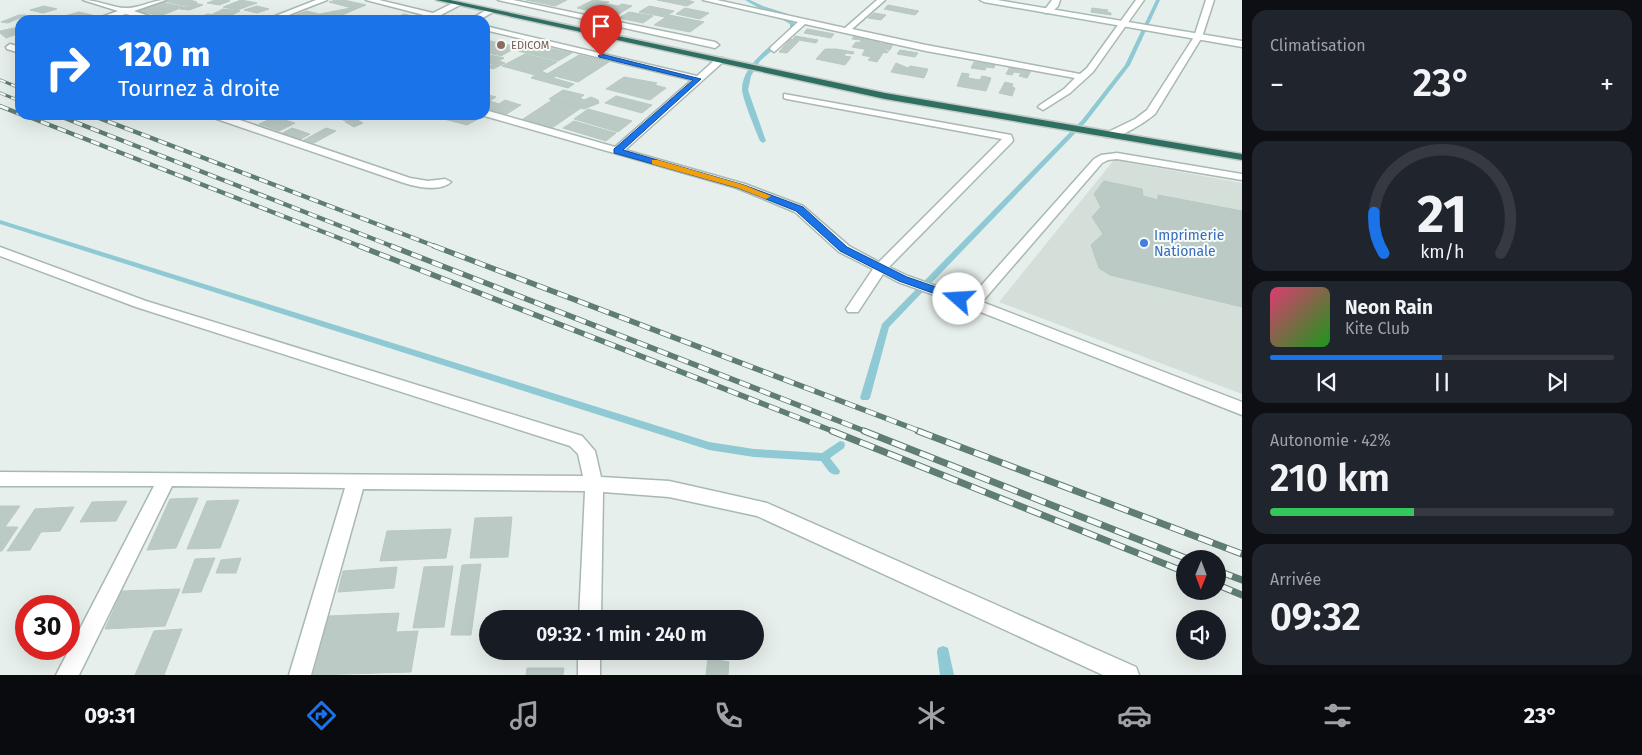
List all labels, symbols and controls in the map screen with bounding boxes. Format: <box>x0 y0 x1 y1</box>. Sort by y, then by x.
pin <box>580 5 622 56</box>
icon: arrive <box>587 12 615 40</box>
text: 120 m <box>118 33 211 75</box>
icon: right <box>35 35 100 100</box>
text: Climatisation <box>1270 36 1366 55</box>
marker: EDICOM <box>495 39 507 51</box>
place label: EDICOM <box>511 39 549 52</box>
text: 23° <box>1413 60 1471 106</box>
text: − <box>1270 68 1284 101</box>
text: + <box>1600 68 1614 101</box>
text: Tournez à droite <box>118 75 280 102</box>
text: 21 <box>1417 183 1467 246</box>
place label: Imprimerie Nationale <box>1154 227 1224 260</box>
marker: Imprimerie Nationale <box>1138 237 1150 249</box>
text: km/h <box>1420 241 1464 263</box>
position arrow <box>932 272 984 324</box>
text: Neon Rain <box>1345 296 1433 319</box>
text: Kite Club <box>1345 319 1410 338</box>
icon: previous <box>1313 368 1341 396</box>
icon: pause <box>1428 368 1456 396</box>
icon: next <box>1543 368 1571 396</box>
text: Autonomie · 42% <box>1270 431 1391 450</box>
text: 210 km <box>1270 455 1390 501</box>
north arrow <box>1176 550 1226 600</box>
map controls <box>1176 550 1226 660</box>
text: Arrivée <box>1270 570 1321 589</box>
text: 09:32 <box>1270 594 1361 640</box>
speed limit sign: 30 <box>15 595 80 660</box>
button: sound <box>1176 610 1226 660</box>
text: 09:32 · 1 min · 240 m <box>536 623 707 646</box>
icon: directions <box>304 698 339 733</box>
icon: music <box>507 698 542 733</box>
icon: phone <box>711 698 746 733</box>
icon: climate <box>914 698 949 733</box>
icon: car <box>1117 698 1152 733</box>
icon: filters <box>1320 698 1355 733</box>
text: 09:31 <box>84 702 136 729</box>
text: 23° <box>1524 702 1558 729</box>

